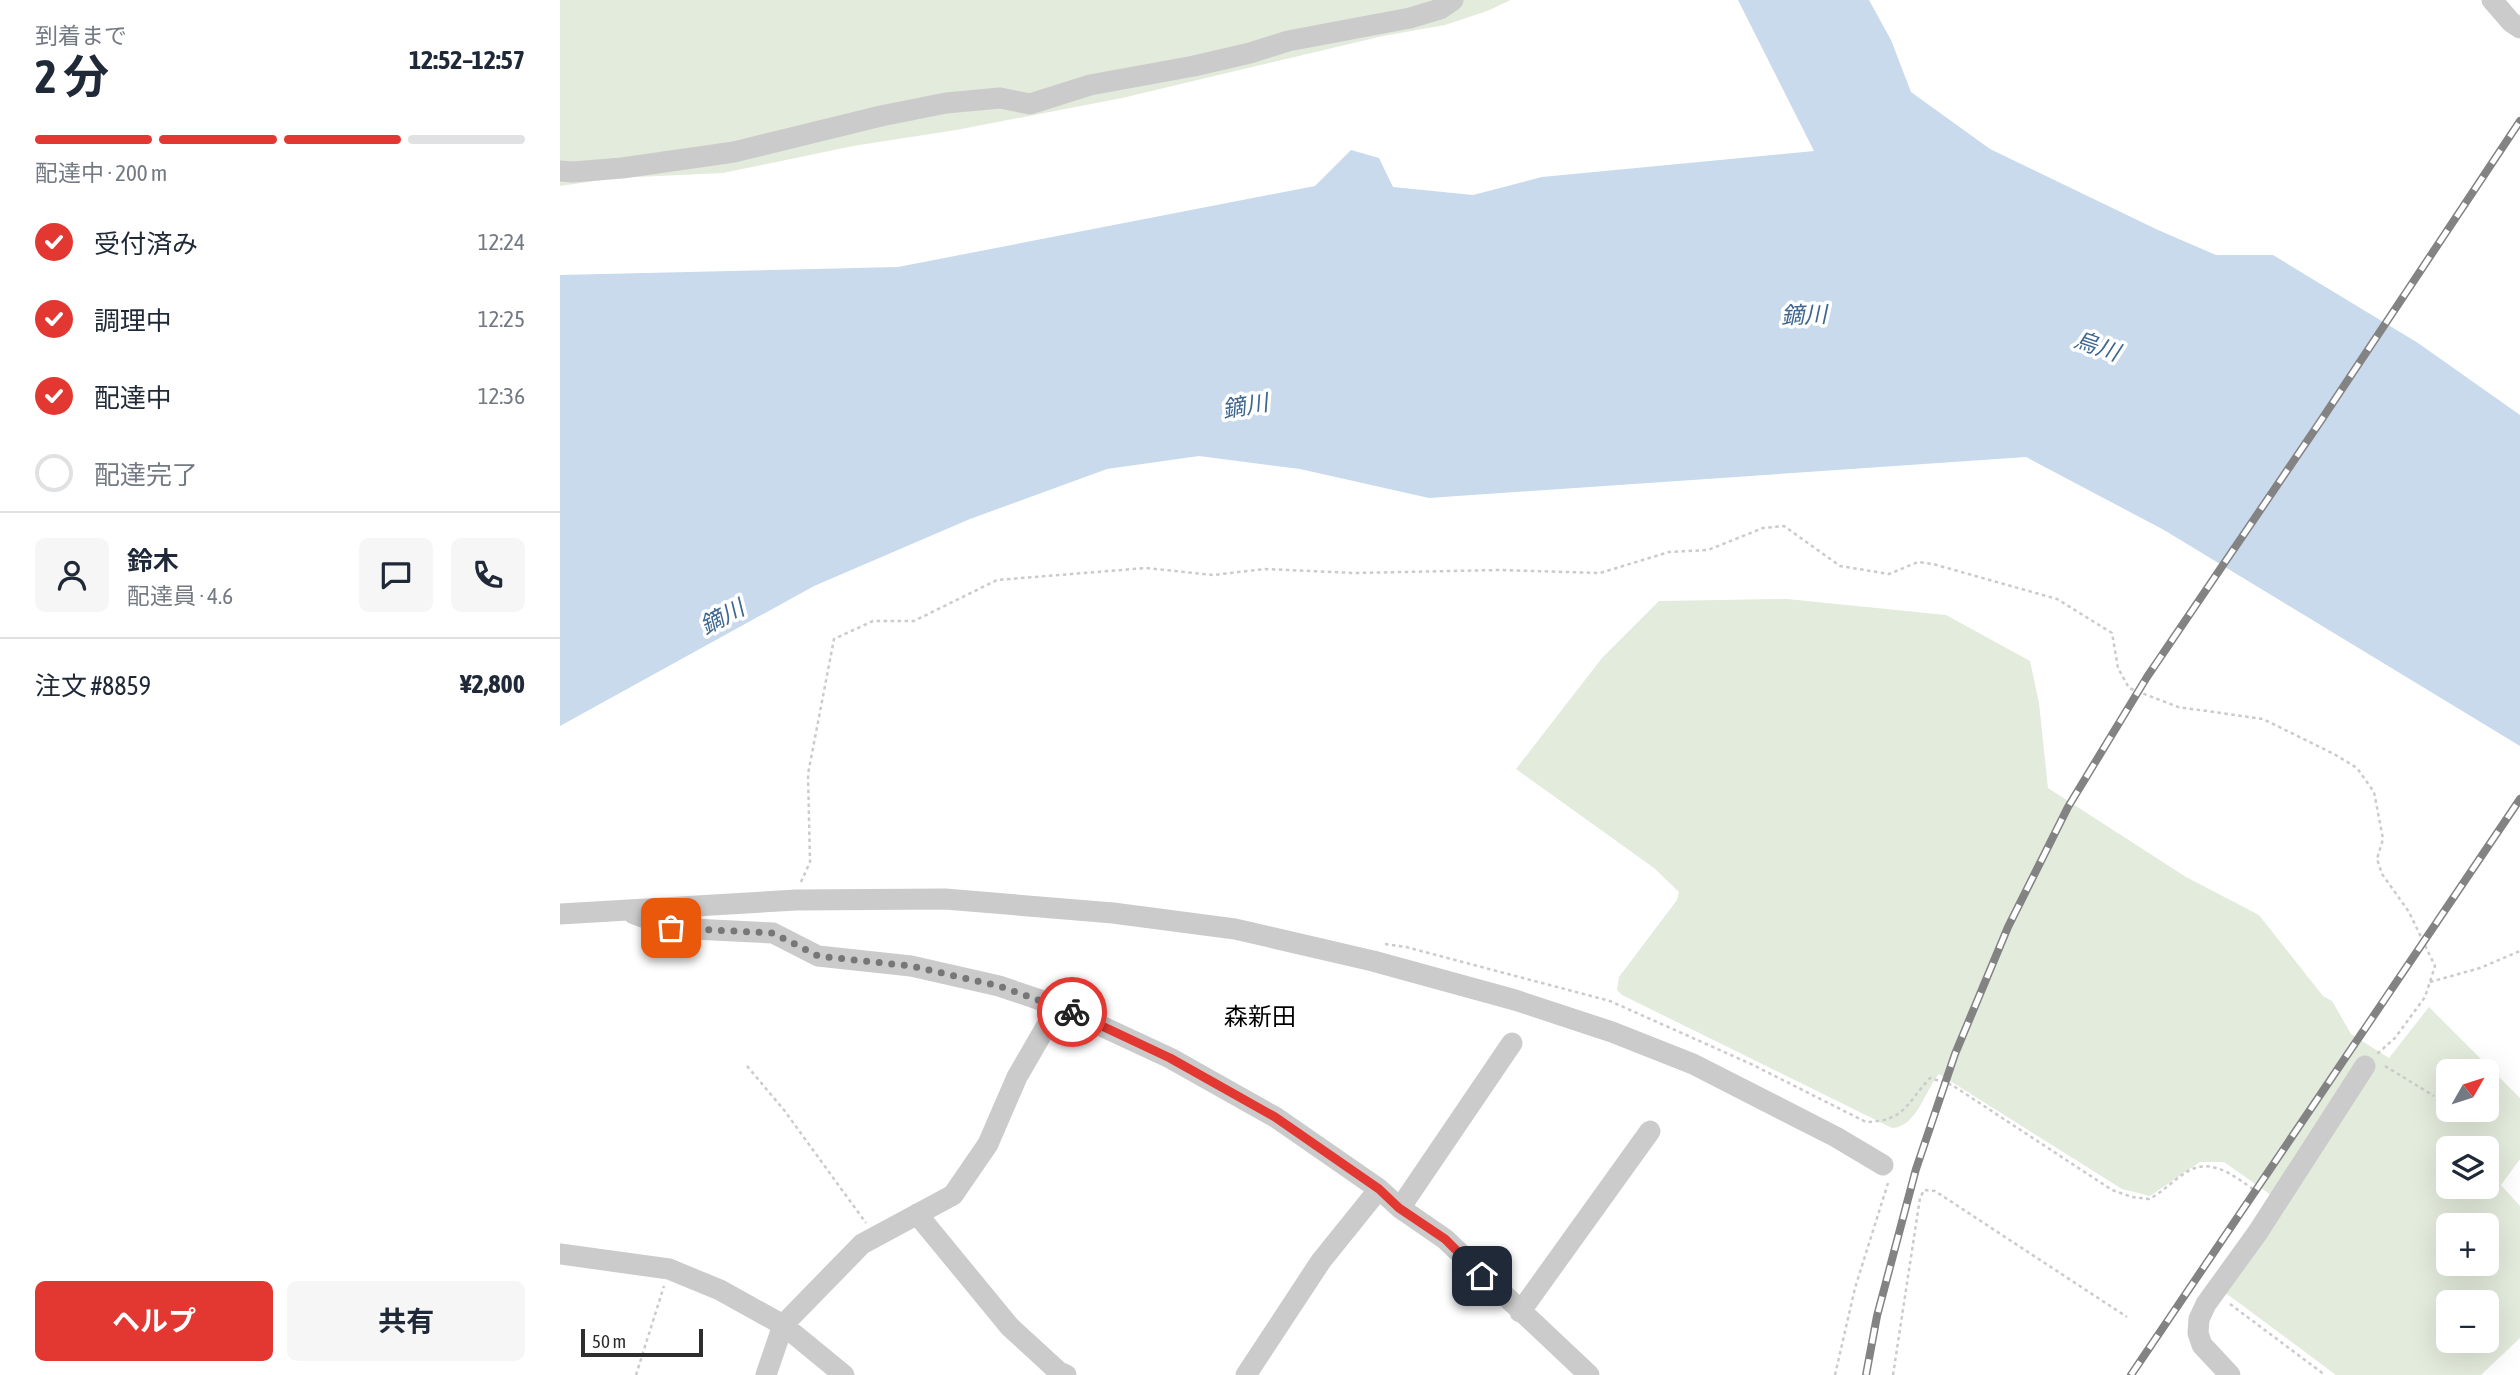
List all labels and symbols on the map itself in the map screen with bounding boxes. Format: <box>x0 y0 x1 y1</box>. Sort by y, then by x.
water label: 鏑川 <box>1781 301 1830 329</box>
water label: 烏川 <box>2071 326 2126 367</box>
water label: 鏑川 <box>1220 389 1273 423</box>
water label: 鏑川 <box>696 593 751 639</box>
pin <box>641 898 701 958</box>
courier <box>1037 977 1107 1047</box>
district label: 森新田 <box>1224 1003 1296 1030</box>
north arrow <box>2436 1059 2499 1122</box>
pin <box>1452 1246 1512 1306</box>
scale bar <box>581 1326 704 1358</box>

